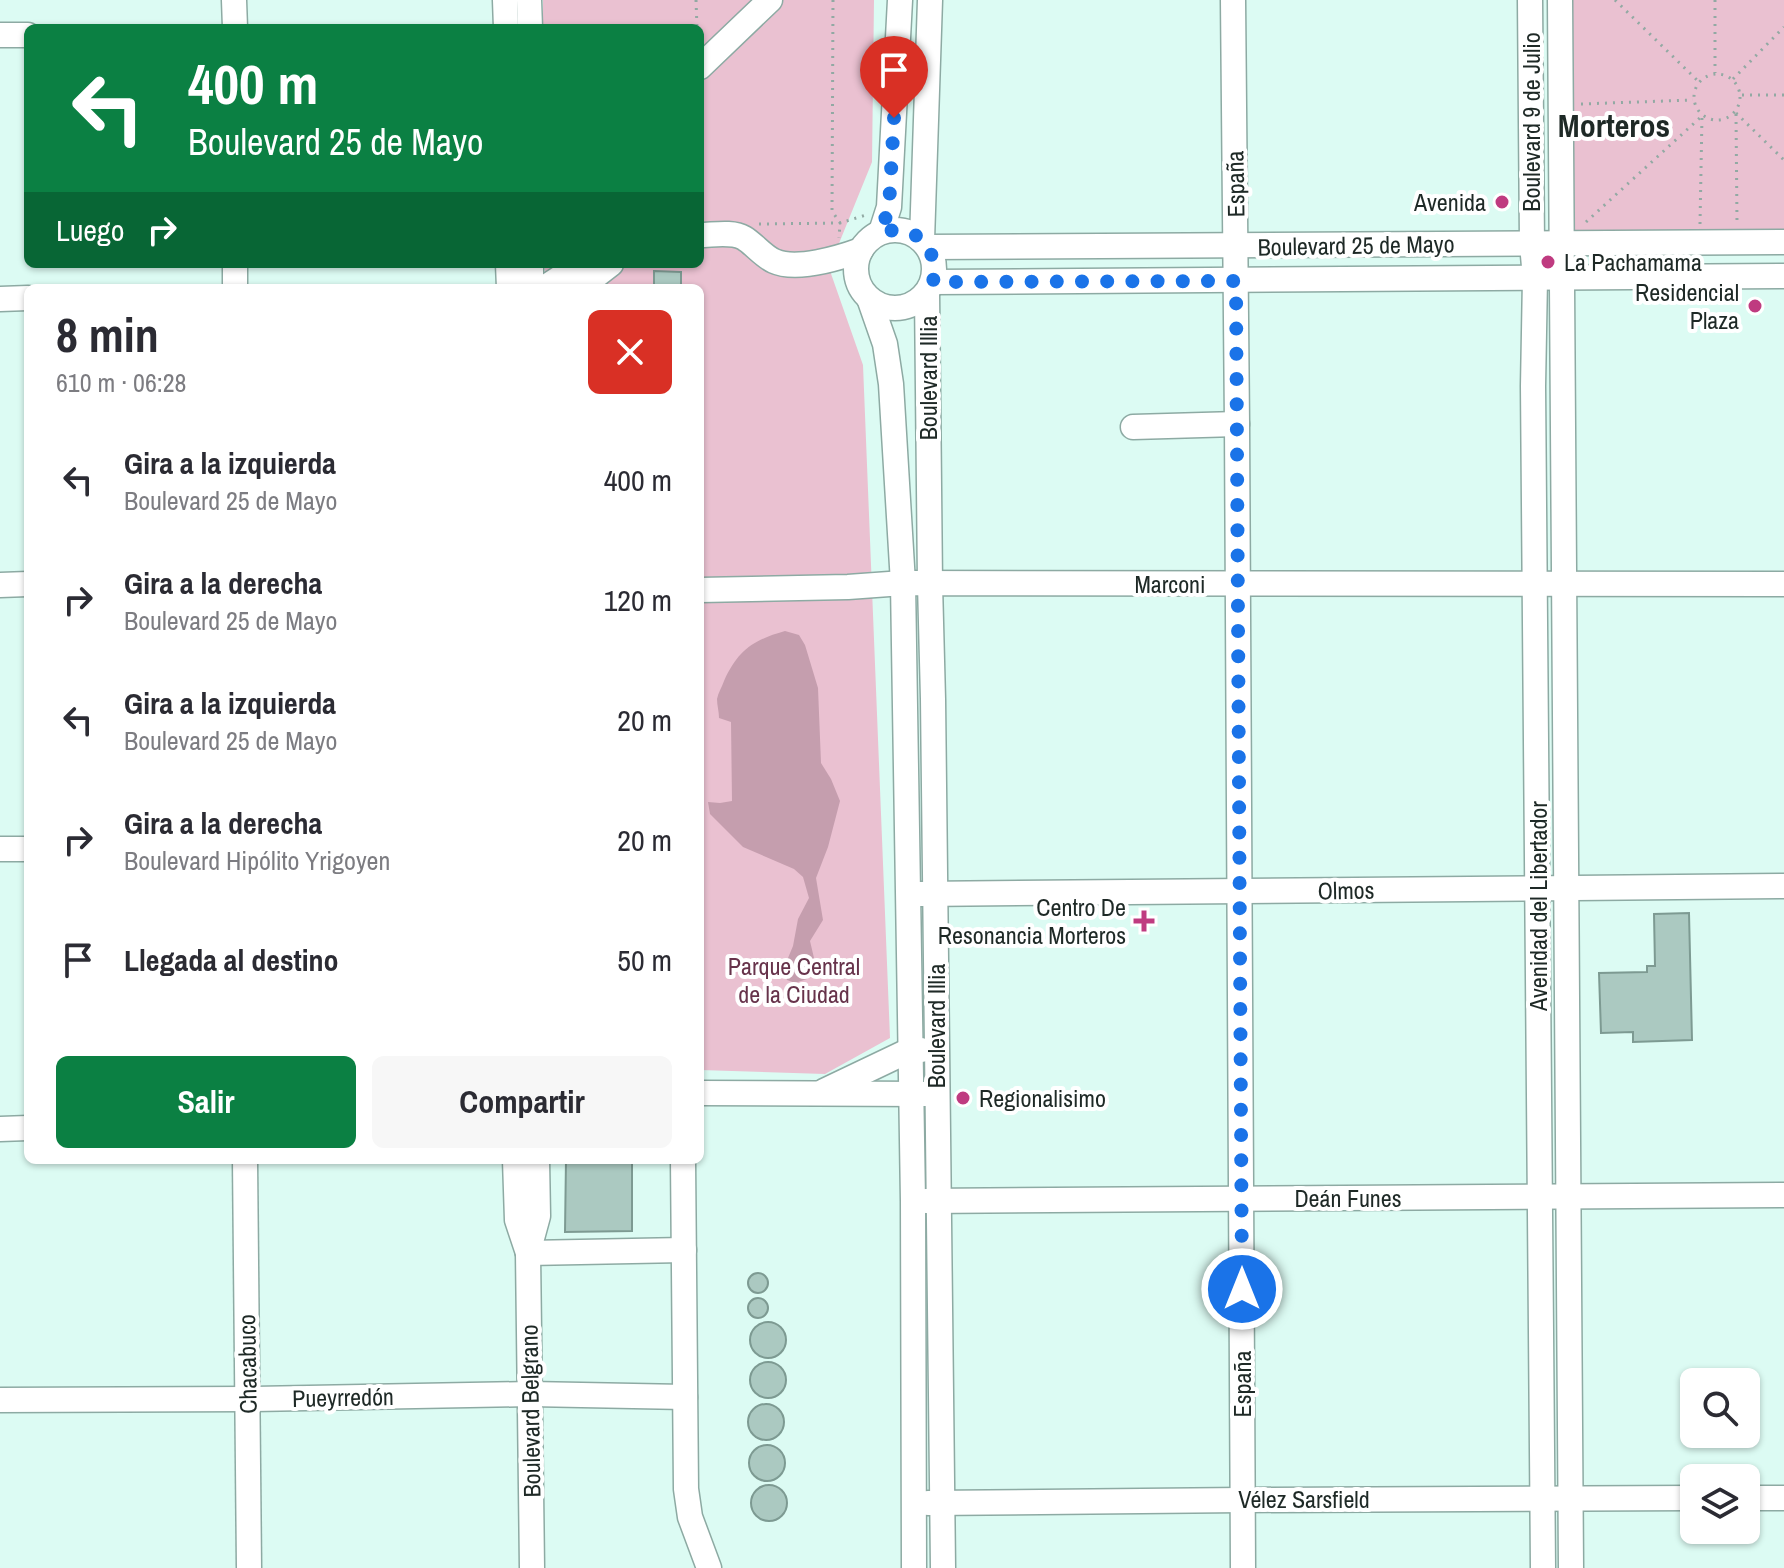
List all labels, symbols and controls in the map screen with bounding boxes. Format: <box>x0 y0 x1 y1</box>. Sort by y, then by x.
street label: Boulevard 9 de Julio <box>1515 32 1547 212</box>
pin <box>860 36 928 118</box>
text: 400 m <box>188 46 318 121</box>
icon: arrive <box>872 48 916 92</box>
icon: left <box>56 56 160 160</box>
district label: Morteros <box>1558 104 1670 147</box>
text: Boulevard 25 de Mayo <box>188 118 483 166</box>
street label: España <box>1218 150 1252 218</box>
place label: Avenida <box>1413 186 1486 218</box>
marker: Avenida <box>1493 193 1511 211</box>
icon: right <box>140 208 184 252</box>
text: Luego <box>56 210 124 250</box>
street label: Boulevard 25 de Mayo <box>1257 227 1455 263</box>
place label: La Pachamama <box>1564 246 1702 278</box>
marker: La Pachamama <box>1539 253 1557 271</box>
place label: Residencial Plaza <box>1635 276 1739 336</box>
marker: Residencial Plaza <box>1746 297 1764 315</box>
text: 8 min <box>56 302 159 367</box>
button: close <box>588 310 672 394</box>
street label: Boulevard Illia <box>912 316 944 440</box>
text: 610 m · 06:28 <box>56 365 186 400</box>
text: Gira a la izquierda <box>124 443 336 483</box>
icon: left <box>56 458 100 502</box>
text: 400 m <box>604 460 672 500</box>
text: Boulevard 25 de Mayo <box>124 483 337 518</box>
text: Gira a la derecha <box>124 563 322 603</box>
street label: Marconi <box>1134 568 1206 600</box>
icon: right <box>56 578 100 622</box>
text: 120 m <box>604 580 672 620</box>
text: Boulevard 25 de Mayo <box>124 603 337 638</box>
text: Gira a la izquierda <box>124 683 336 723</box>
icon: left <box>56 698 100 742</box>
text: 20 m <box>617 700 672 740</box>
text: Boulevard 25 de Mayo <box>124 723 337 758</box>
street label: Avenidad del Libertador <box>1522 801 1554 1012</box>
text: Gira a la derecha <box>124 803 322 843</box>
icon: right <box>56 818 100 862</box>
text: 20 m <box>617 820 672 860</box>
text: Boulevard Hipólito Yrigoyen <box>124 843 390 878</box>
street label: Olmos <box>1317 874 1375 906</box>
place label: Centro De Resonancia Morteros <box>938 891 1126 951</box>
marker: Centro De Resonancia Morteros <box>1133 910 1155 932</box>
icon: arrive <box>56 938 100 982</box>
text: Llegada al destino <box>124 940 339 980</box>
text: 50 m <box>617 940 672 980</box>
park label: Parque Central de la Ciudad <box>728 950 860 1010</box>
street label: Boulevard Illia <box>920 964 952 1088</box>
button: Salir <box>56 1056 356 1148</box>
button: Compartir <box>372 1056 672 1148</box>
place label: Regionalisimo <box>979 1082 1106 1114</box>
marker: Regionalisimo <box>954 1089 972 1107</box>
street label: Deán Funes <box>1294 1182 1402 1214</box>
position arrow <box>1200 1247 1284 1331</box>
street label: Chacabuco <box>230 1314 264 1414</box>
street label: Boulevard Belgrano <box>512 1324 548 1498</box>
street label: España <box>1226 1351 1258 1417</box>
map controls <box>1680 1368 1760 1544</box>
button: search <box>1680 1368 1760 1448</box>
street label: Pueyrredón <box>292 1380 394 1414</box>
button: layers <box>1680 1464 1760 1544</box>
street label: Vélez Sarsfield <box>1238 1483 1370 1515</box>

